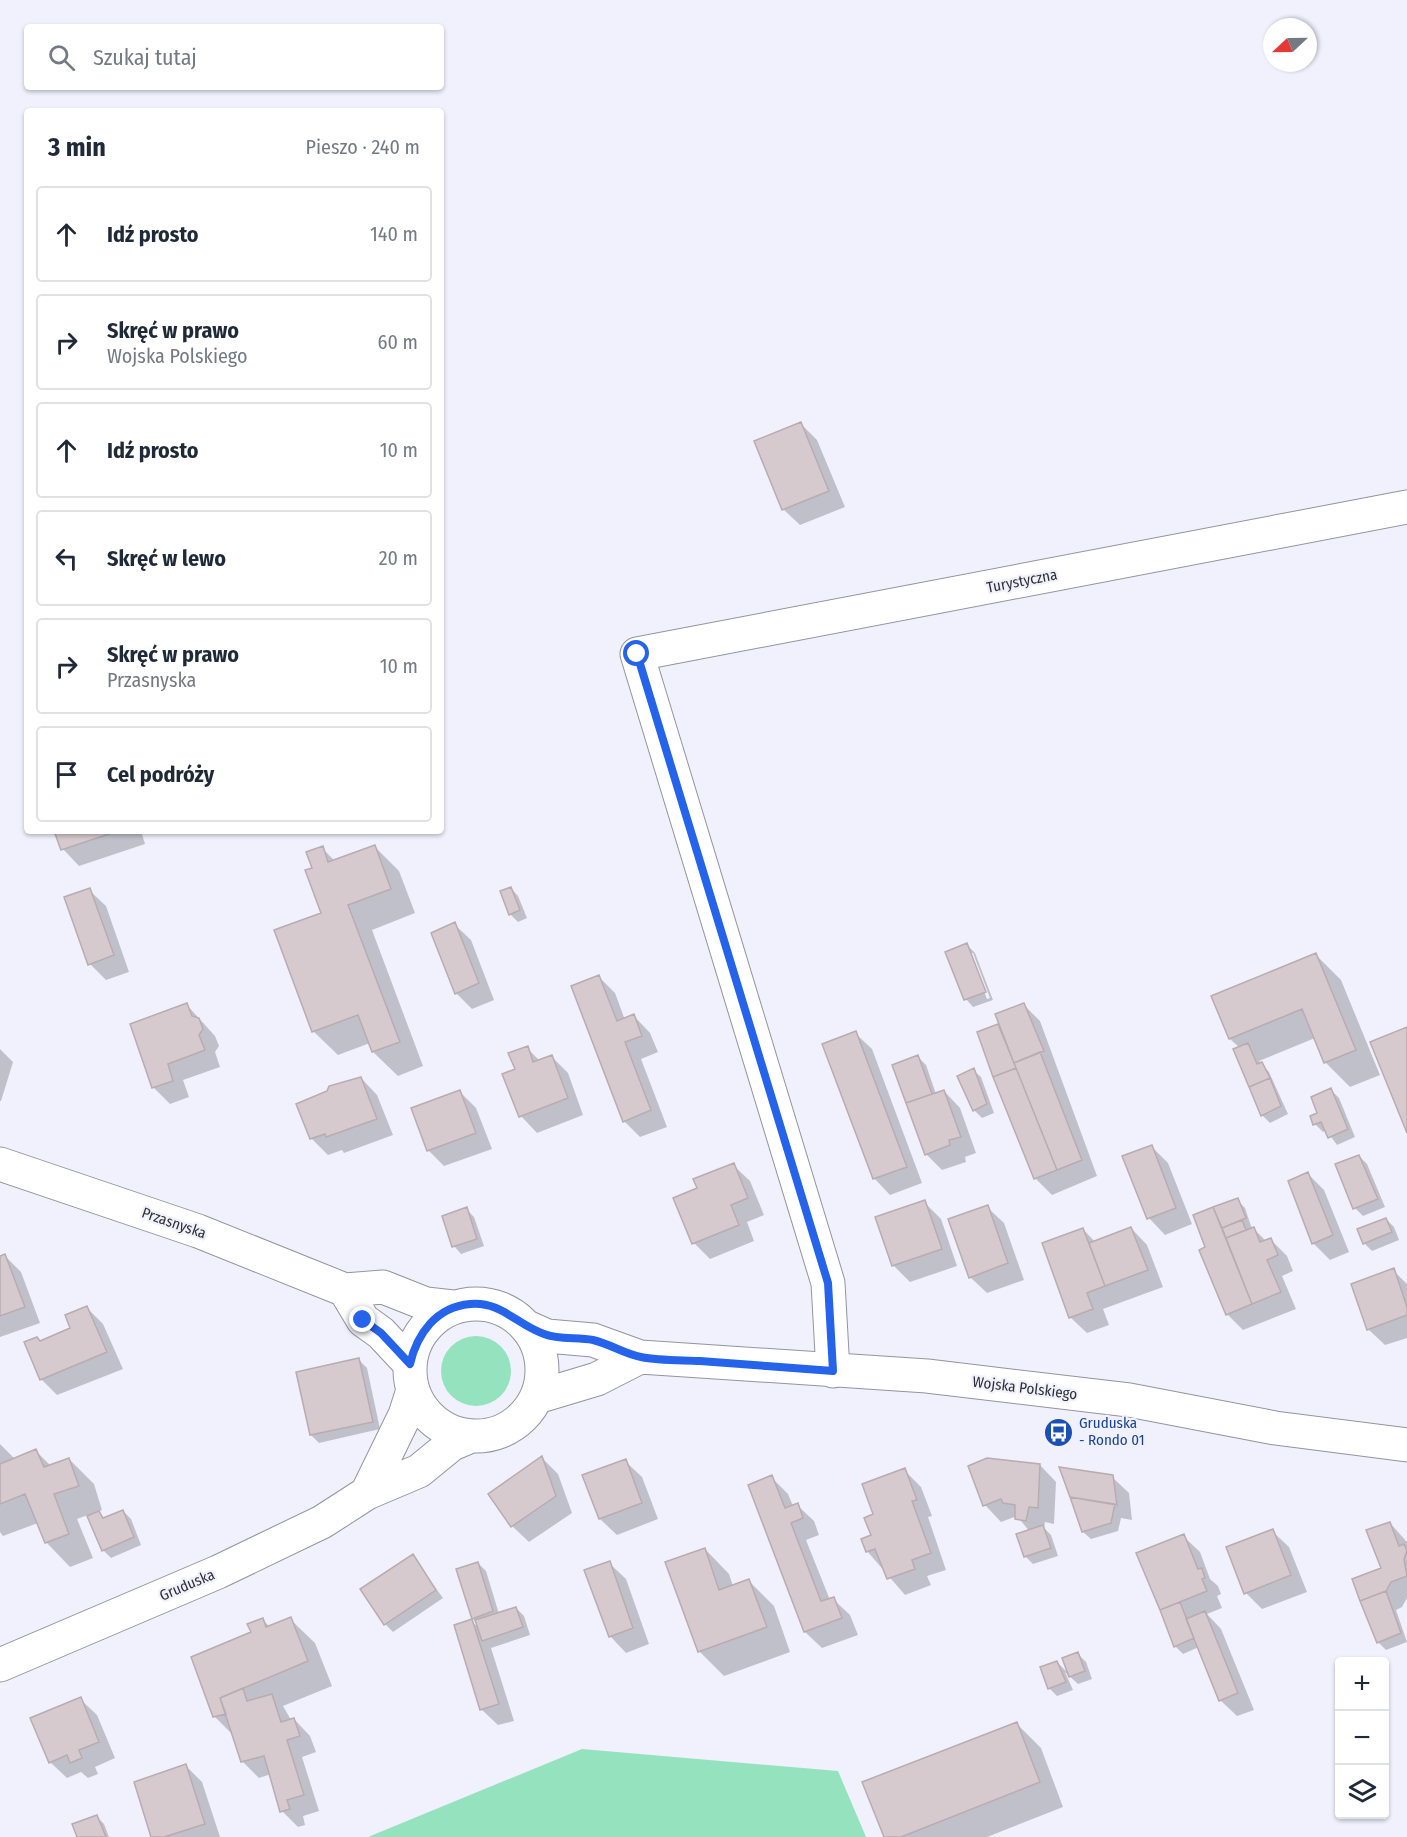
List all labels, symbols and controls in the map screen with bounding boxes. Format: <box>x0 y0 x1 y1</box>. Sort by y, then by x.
north arrow <box>1263 18 1317 72</box>
search box <box>24 24 444 90</box>
icon: search <box>45 41 78 74</box>
text: Szukaj tutaj <box>93 44 197 71</box>
text: 3 min <box>48 132 106 163</box>
text: Pieszo · 240 m <box>306 135 420 159</box>
icon: ahead <box>50 218 83 251</box>
text: Idź prosto <box>107 221 199 248</box>
text: 140 m <box>370 222 418 246</box>
text: Skręć w prawo <box>107 317 239 344</box>
icon: right <box>50 326 83 359</box>
text: 60 m <box>378 330 418 354</box>
text: Wojska Polskiego <box>107 344 247 368</box>
icon: ahead <box>50 434 83 467</box>
text: Idź prosto <box>107 437 199 464</box>
text: 10 m <box>380 438 418 462</box>
icon: left <box>50 542 83 575</box>
text: Skręć w lewo <box>107 545 226 572</box>
text: 20 m <box>379 546 418 570</box>
street label: Turystyczna <box>985 565 1059 597</box>
route start <box>623 640 649 666</box>
text: Skręć w prawo <box>107 641 239 668</box>
icon: right <box>50 650 83 683</box>
text: 10 m <box>380 654 418 678</box>
text: Przasnyska <box>107 668 196 692</box>
icon: arrive <box>50 758 83 791</box>
text: Cel podróży <box>107 761 214 788</box>
street label: Przasnyska <box>139 1204 209 1242</box>
route end <box>349 1306 375 1332</box>
street label: Wojska Polskiego <box>972 1373 1078 1403</box>
place label: Gruduska - Rondo 01 <box>1079 1414 1145 1449</box>
bus stop icon: Gruduska - Rondo 01 <box>1042 1416 1074 1448</box>
street label: Gruduska <box>157 1565 217 1605</box>
map controls <box>1335 1657 1389 1819</box>
button: + <box>1335 1657 1389 1711</box>
button: − <box>1335 1711 1389 1765</box>
button: layers <box>1335 1765 1389 1819</box>

